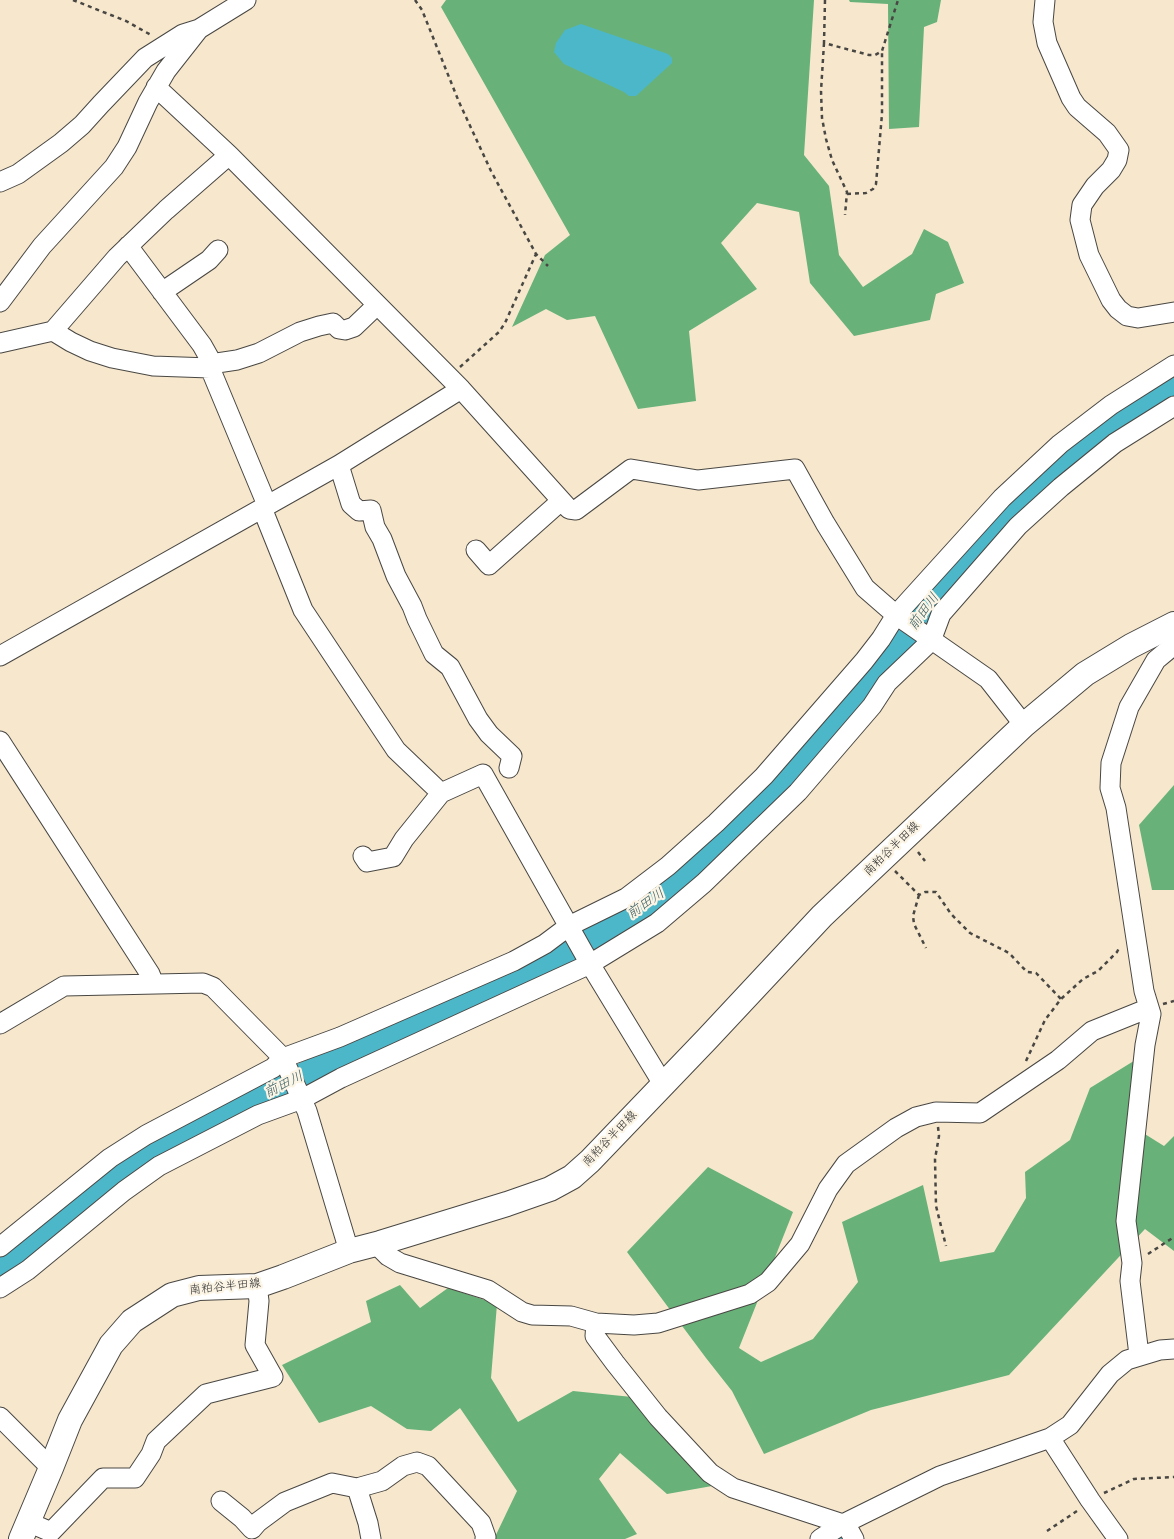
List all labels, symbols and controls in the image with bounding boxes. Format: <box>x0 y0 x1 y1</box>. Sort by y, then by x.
water label: 前田川 <box>905 590 943 634</box>
street label: 南粕谷半田線 <box>861 819 923 879</box>
water label: 前田川 <box>624 885 668 923</box>
water label: 前田川 <box>261 1068 307 1102</box>
street label: 南粕谷半田線 <box>580 1108 640 1170</box>
street label: 南粕谷半田線 <box>188 1276 262 1298</box>

